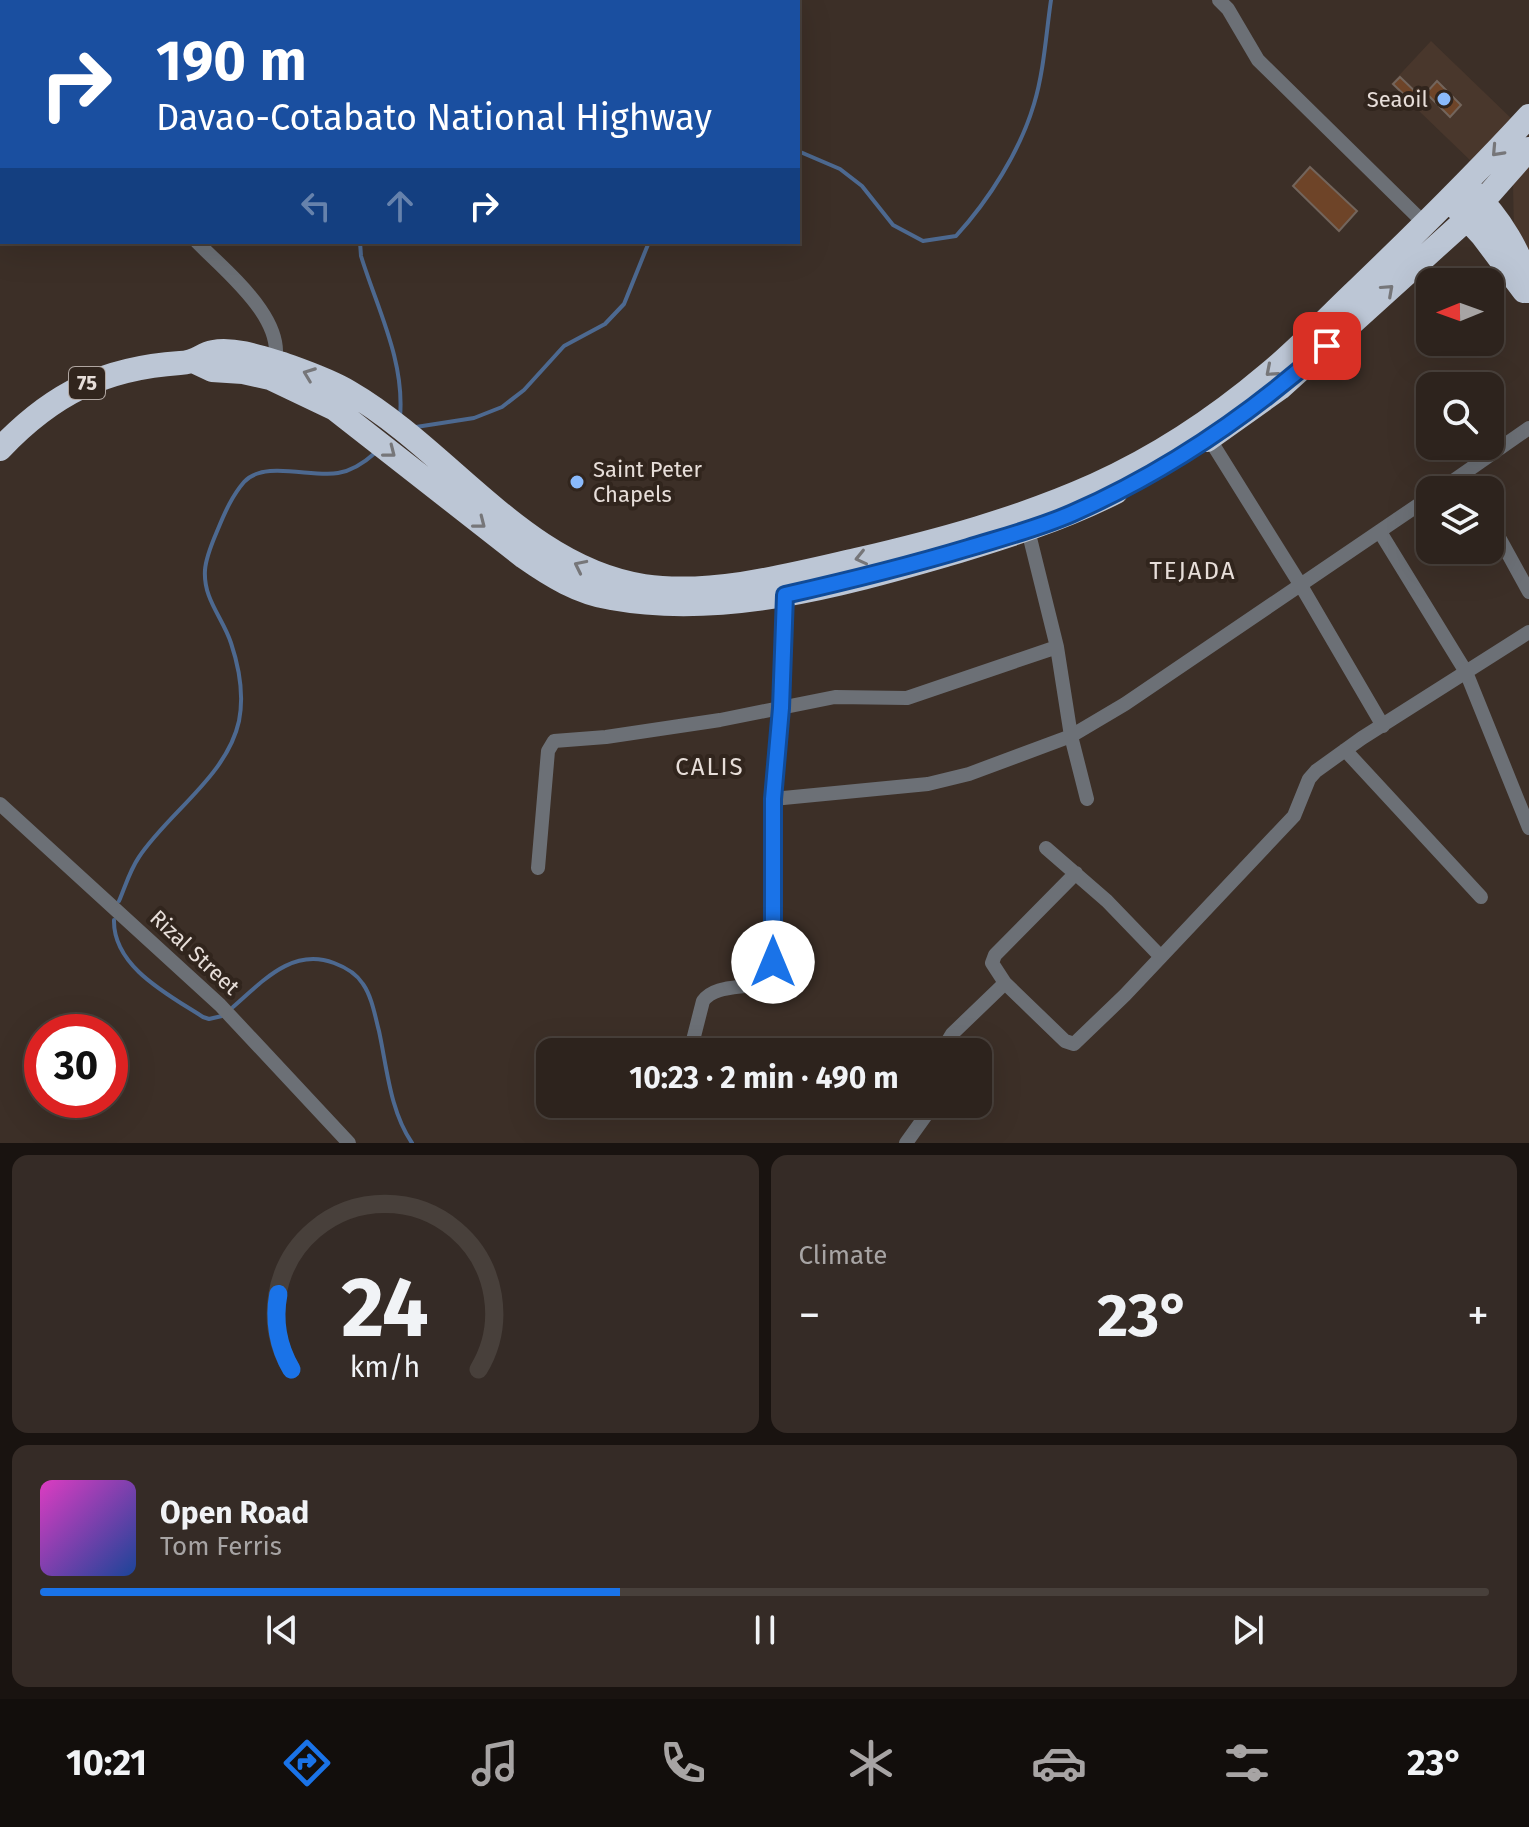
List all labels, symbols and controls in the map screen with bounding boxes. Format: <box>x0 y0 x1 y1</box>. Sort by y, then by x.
text: 190 m <box>156 28 307 95</box>
icon: right <box>24 32 128 136</box>
place label: Seaoil <box>1367 86 1428 113</box>
marker: Seaoil <box>1435 90 1453 108</box>
text: Davao-Cotabato National Highway <box>156 96 712 140</box>
one-way arrow <box>1493 141 1507 156</box>
icon: left <box>294 184 338 228</box>
icon: ahead <box>378 184 422 228</box>
icon: right <box>462 184 506 228</box>
north arrow <box>1416 268 1504 356</box>
map controls <box>1416 268 1504 564</box>
one-way arrow <box>1379 285 1394 300</box>
pin <box>1293 312 1361 380</box>
icon: arrive <box>1305 324 1349 368</box>
one-way arrow <box>1266 361 1281 375</box>
road number: 75 <box>69 367 105 399</box>
one-way arrow <box>303 367 317 384</box>
button: search <box>1416 372 1504 460</box>
one-way arrow <box>381 442 396 456</box>
place label: Saint Peter Chapels <box>593 456 703 508</box>
marker: Saint Peter Chapels <box>568 473 586 491</box>
button: layers <box>1416 476 1504 564</box>
one-way arrow <box>471 513 486 527</box>
one-way arrow <box>855 549 869 566</box>
district label: TEJADA <box>1149 557 1237 585</box>
one-way arrow <box>573 560 588 576</box>
district label: CALIS <box>675 753 745 781</box>
street label: Rizal Street <box>144 904 245 1001</box>
position arrow <box>731 920 815 1004</box>
speed limit sign: 30 <box>24 1014 128 1118</box>
text: 10:23 · 2 min · 490 m <box>629 1060 899 1096</box>
text: Climate <box>799 1240 887 1271</box>
text: 24 <box>341 1258 429 1358</box>
text: 23° <box>1097 1280 1190 1352</box>
text: − <box>799 1289 821 1342</box>
text: + <box>1467 1289 1489 1342</box>
text: km/h <box>350 1350 421 1385</box>
text: Open Road <box>160 1495 309 1531</box>
text: Tom Ferris <box>160 1531 282 1562</box>
icon: previous <box>260 1608 304 1652</box>
icon: pause <box>743 1608 787 1652</box>
icon: next <box>1226 1608 1270 1652</box>
icon: directions <box>279 1735 335 1791</box>
icon: music <box>467 1735 523 1791</box>
icon: phone <box>655 1735 711 1791</box>
icon: climate <box>843 1735 899 1791</box>
icon: car <box>1031 1735 1087 1791</box>
icon: filters <box>1219 1735 1275 1791</box>
text: 10:21 <box>66 1741 147 1785</box>
text: 23° <box>1407 1741 1463 1785</box>

